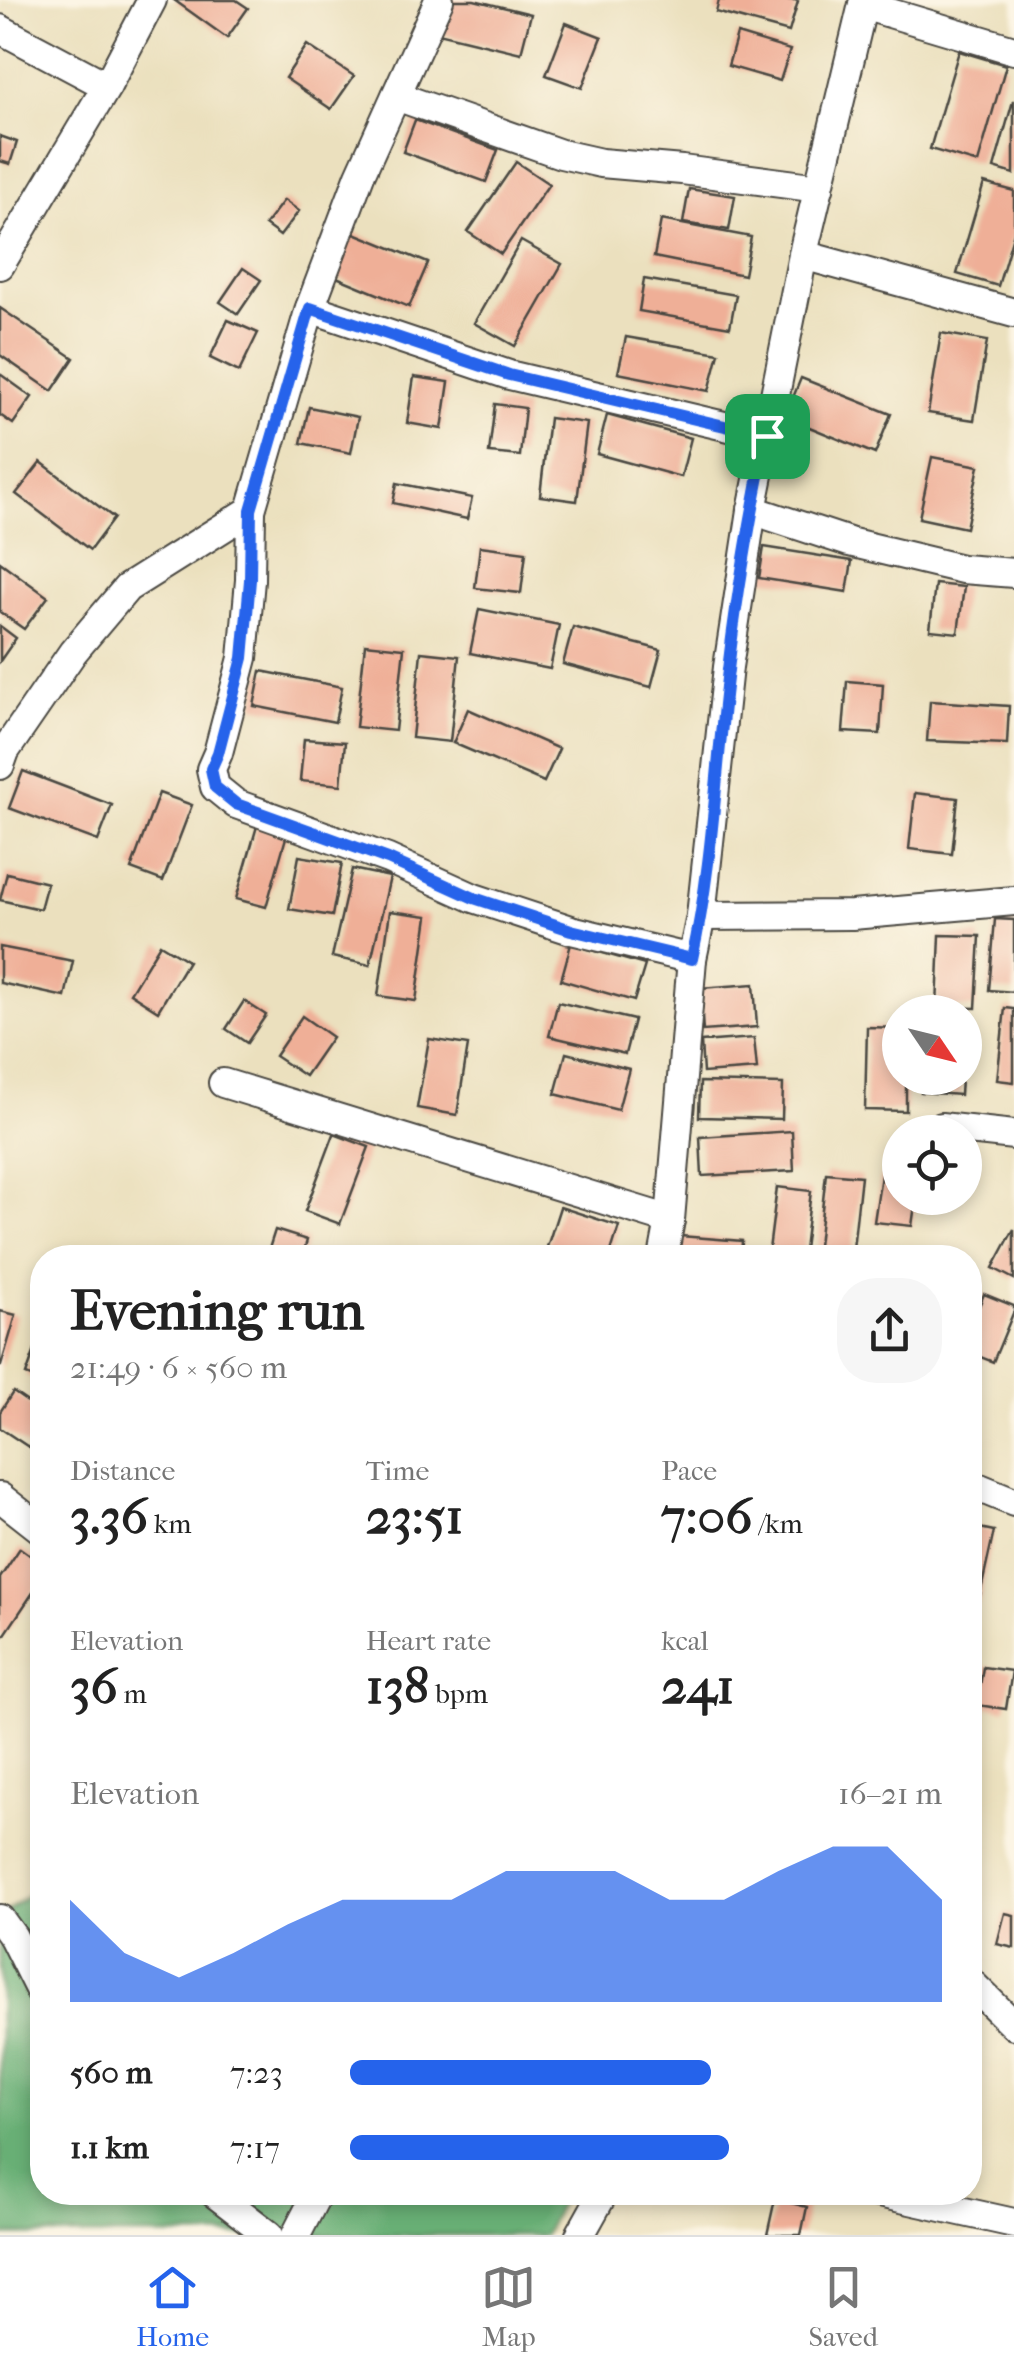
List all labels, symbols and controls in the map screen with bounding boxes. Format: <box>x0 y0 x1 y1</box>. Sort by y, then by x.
pin <box>725 394 810 479</box>
icon: arrive <box>740 409 795 464</box>
north arrow <box>882 995 982 1095</box>
map controls <box>882 995 982 1215</box>
button: locate <box>882 1115 982 1215</box>
button: share <box>837 1278 942 1383</box>
text: Evening run <box>70 1279 364 1343</box>
text: 21:49 · 6 × 560 m <box>70 1349 287 1386</box>
text: Distance <box>70 1454 175 1487</box>
text: Time <box>366 1454 429 1487</box>
text: Pace <box>661 1454 717 1487</box>
text: 3.36 <box>70 1487 148 1546</box>
text: 23:51 <box>366 1487 463 1546</box>
text: 7:06 <box>661 1487 752 1546</box>
text: km <box>148 1507 191 1540</box>
text: /km <box>752 1507 803 1540</box>
text: Elevation <box>70 1624 183 1657</box>
text: Heart rate <box>366 1624 491 1657</box>
text: kcal <box>661 1624 708 1657</box>
text: 36 <box>70 1657 118 1716</box>
text: 138 <box>366 1657 429 1716</box>
text: 241 <box>661 1657 734 1716</box>
text: m <box>118 1677 147 1710</box>
text: bpm <box>429 1677 488 1710</box>
text: Elevation <box>70 1775 199 1812</box>
text: 16–21 m <box>838 1775 942 1812</box>
text: 560 m <box>70 2054 152 2091</box>
text: 7:23 <box>230 2054 283 2091</box>
text: 1.1 km <box>70 2129 149 2166</box>
text: 7:17 <box>230 2129 280 2166</box>
tab: Home <box>136 2260 209 2353</box>
tab: Map <box>481 2260 536 2353</box>
tab: Saved <box>808 2260 878 2353</box>

